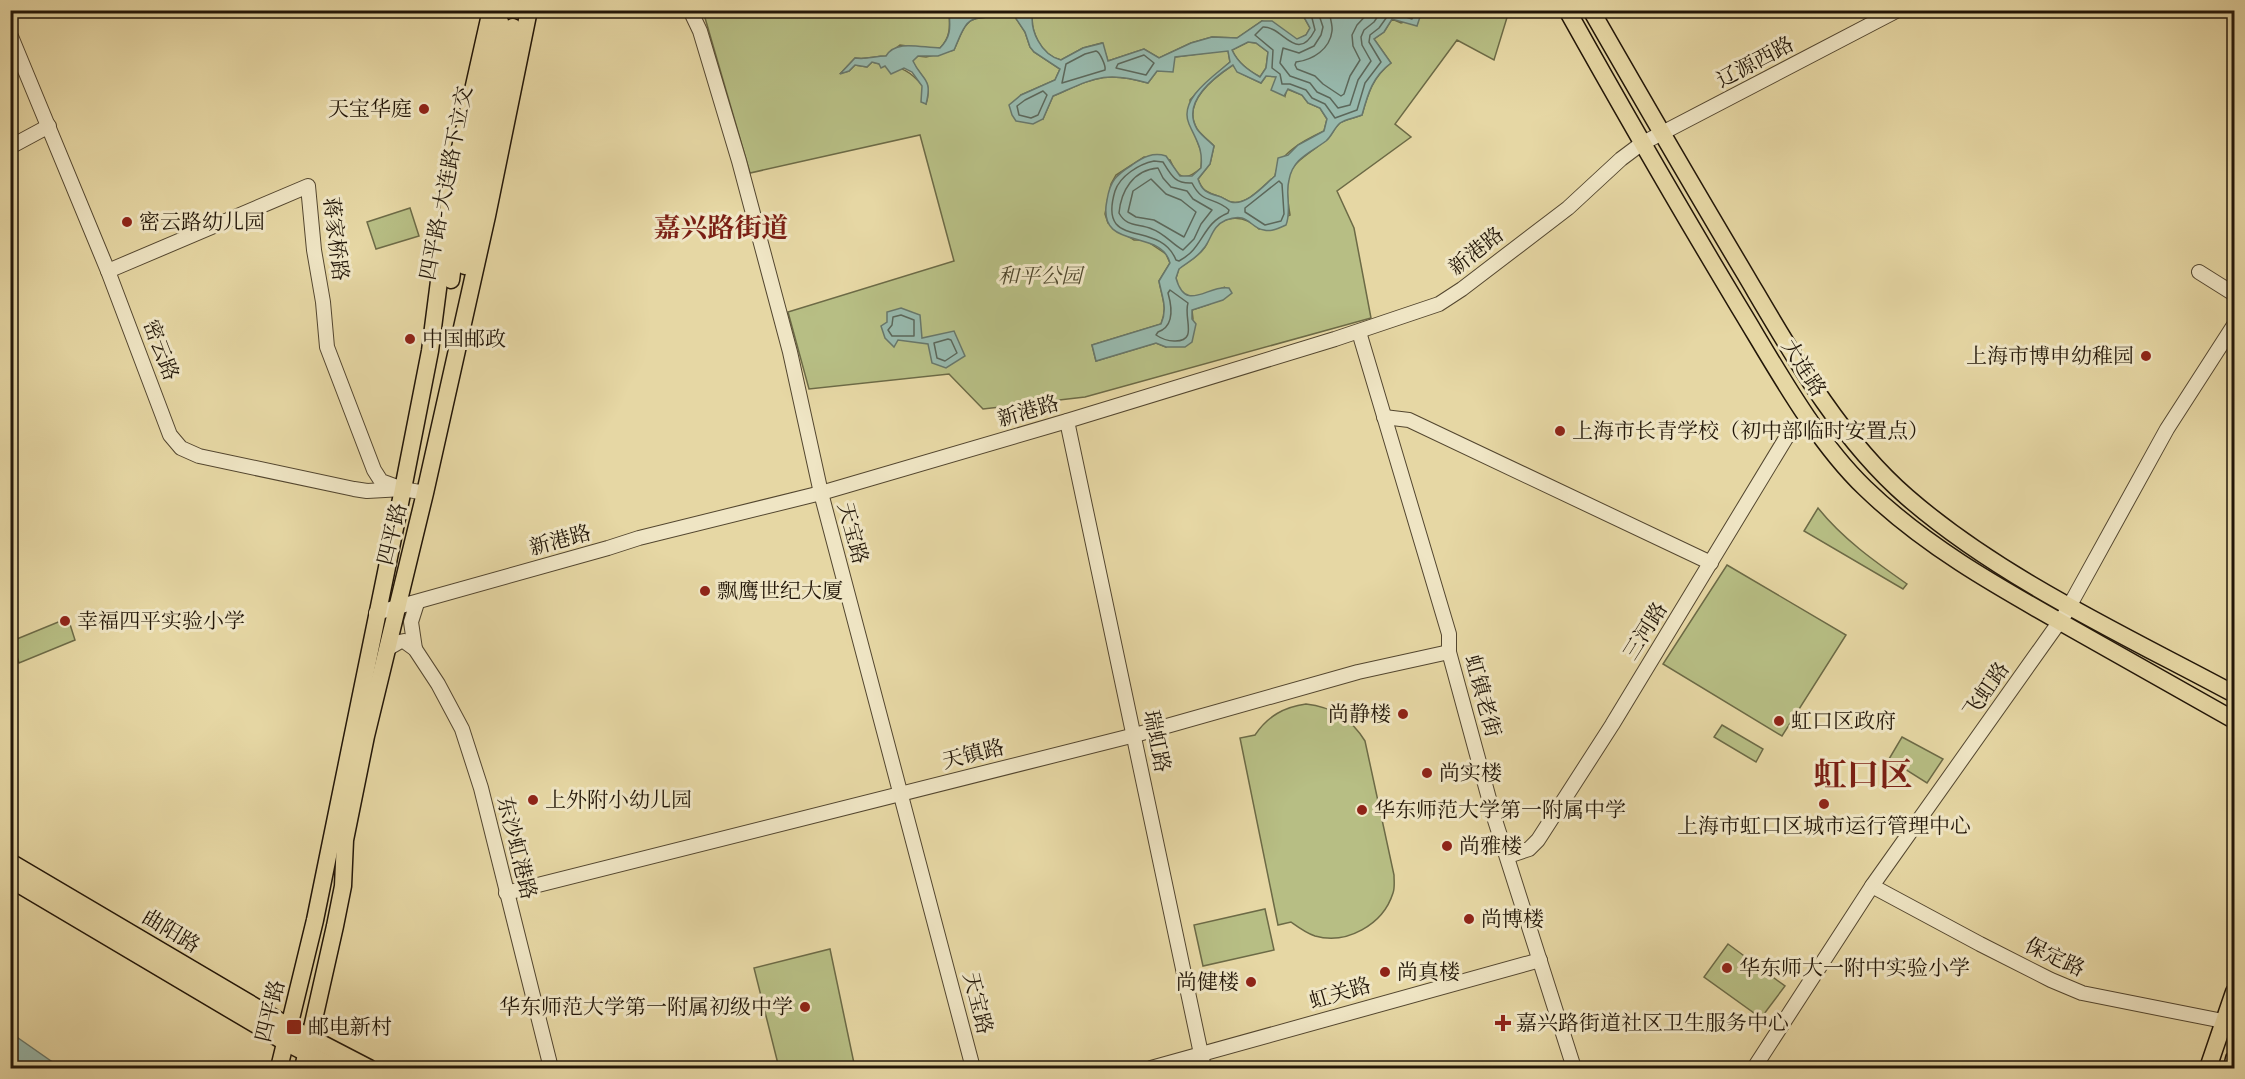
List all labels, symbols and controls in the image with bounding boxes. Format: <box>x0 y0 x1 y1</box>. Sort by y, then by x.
street label: 辽源西路 <box>1711 30 1799 94</box>
street label: 四平路-大连路下立交 <box>413 84 479 282</box>
place label: 天宝华庭 <box>328 95 412 123</box>
marker: 天宝华庭 <box>417 102 431 116</box>
street label: 蒋家桥路 <box>317 196 355 282</box>
place label: 密云路幼儿园 <box>139 208 265 236</box>
district label: 嘉兴路街道 <box>654 210 789 246</box>
marker: 密云路幼儿园 <box>120 215 134 229</box>
street label: 新港路 <box>1443 221 1509 281</box>
park label: 和平公园 <box>998 262 1085 290</box>
street label: 密云路 <box>137 316 185 384</box>
place label: 中国邮政 <box>422 325 506 353</box>
marker: 中国邮政 <box>403 332 417 346</box>
street label: 大连路 <box>1775 334 1833 402</box>
place label: 上海市博申幼稚园 <box>1966 342 2134 370</box>
marker: 上海市博申幼稚园 <box>2139 349 2153 363</box>
street label: 新港路 <box>994 389 1062 433</box>
place label: 上海市长青学校（初中部临时安置点） <box>1572 417 1929 445</box>
marker: 上海市长青学校（初中部临时安置点） <box>1553 424 1567 438</box>
street label: 天宝路 <box>831 499 875 567</box>
street label: 四平路 <box>371 500 413 568</box>
street label: 新港路 <box>526 518 594 562</box>
place label: 飘鹰世纪大厦 <box>717 577 843 605</box>
marker: 飘鹰世纪大厦 <box>698 584 712 598</box>
street label: 三河路 <box>1616 597 1674 665</box>
place label: 幸福四平实验小学 <box>77 607 245 635</box>
marker: 幸福四平实验小学 <box>58 614 72 628</box>
street label: 虹镇老街 <box>1459 652 1507 740</box>
street label: 飞虹路 <box>1956 656 2016 724</box>
place label: 尚静楼 <box>1328 700 1391 728</box>
street label: 瑞虹路 <box>1137 707 1177 775</box>
marker: 尚静楼 <box>1396 707 1410 721</box>
place label: 虹口区政府 <box>1791 707 1896 735</box>
marker: 虹口区政府 <box>1772 714 1786 728</box>
street label: 天镇路 <box>939 733 1007 775</box>
district label: 虹口区 <box>1814 752 1913 797</box>
place label: 尚实楼 <box>1439 759 1502 787</box>
marker: 尚实楼 <box>1420 766 1434 780</box>
place label: 上外附小幼儿园 <box>545 786 692 814</box>
marker: 上外附小幼儿园 <box>526 793 540 807</box>
street label: 东沙虹港路 <box>491 794 543 902</box>
place label: 华东师范大学第一附属中学 <box>1374 796 1626 824</box>
marker: 上海市虹口区城市运行管理中心 <box>1817 797 1831 811</box>
marker: 华东师范大学第一附属中学 <box>1355 803 1369 817</box>
place label: 上海市虹口区城市运行管理中心 <box>1677 812 1971 840</box>
place label: 尚雅楼 <box>1459 832 1522 860</box>
marker: 尚雅楼 <box>1440 839 1454 853</box>
street label: 曲阳路 <box>137 903 205 959</box>
place label: 尚博楼 <box>1481 905 1544 933</box>
marker: 尚博楼 <box>1462 912 1476 926</box>
street label: 保定路 <box>2021 931 2089 983</box>
place label: 华东师大一附中实验小学 <box>1739 954 1970 982</box>
place label: 尚真楼 <box>1397 958 1460 986</box>
marker: 华东师大一附中实验小学 <box>1720 961 1734 975</box>
marker: 尚真楼 <box>1378 965 1392 979</box>
place label: 尚健楼 <box>1176 968 1239 996</box>
street label: 天宝路 <box>957 969 999 1037</box>
street label: 虹关路 <box>1306 971 1374 1015</box>
marker: 尚健楼 <box>1244 975 1258 989</box>
street label: 四平路 <box>249 977 291 1045</box>
place label: 华东师范大学第一附属初级中学 <box>499 993 793 1021</box>
marker: 华东师范大学第一附属初级中学 <box>798 1000 812 1014</box>
place label: 嘉兴路街道社区卫生服务中心 <box>1516 1009 1789 1037</box>
place label: 邮电新村 <box>308 1013 392 1041</box>
marker: 嘉兴路街道社区卫生服务中心 <box>1494 1014 1512 1032</box>
marker: 邮电新村 <box>285 1018 303 1036</box>

